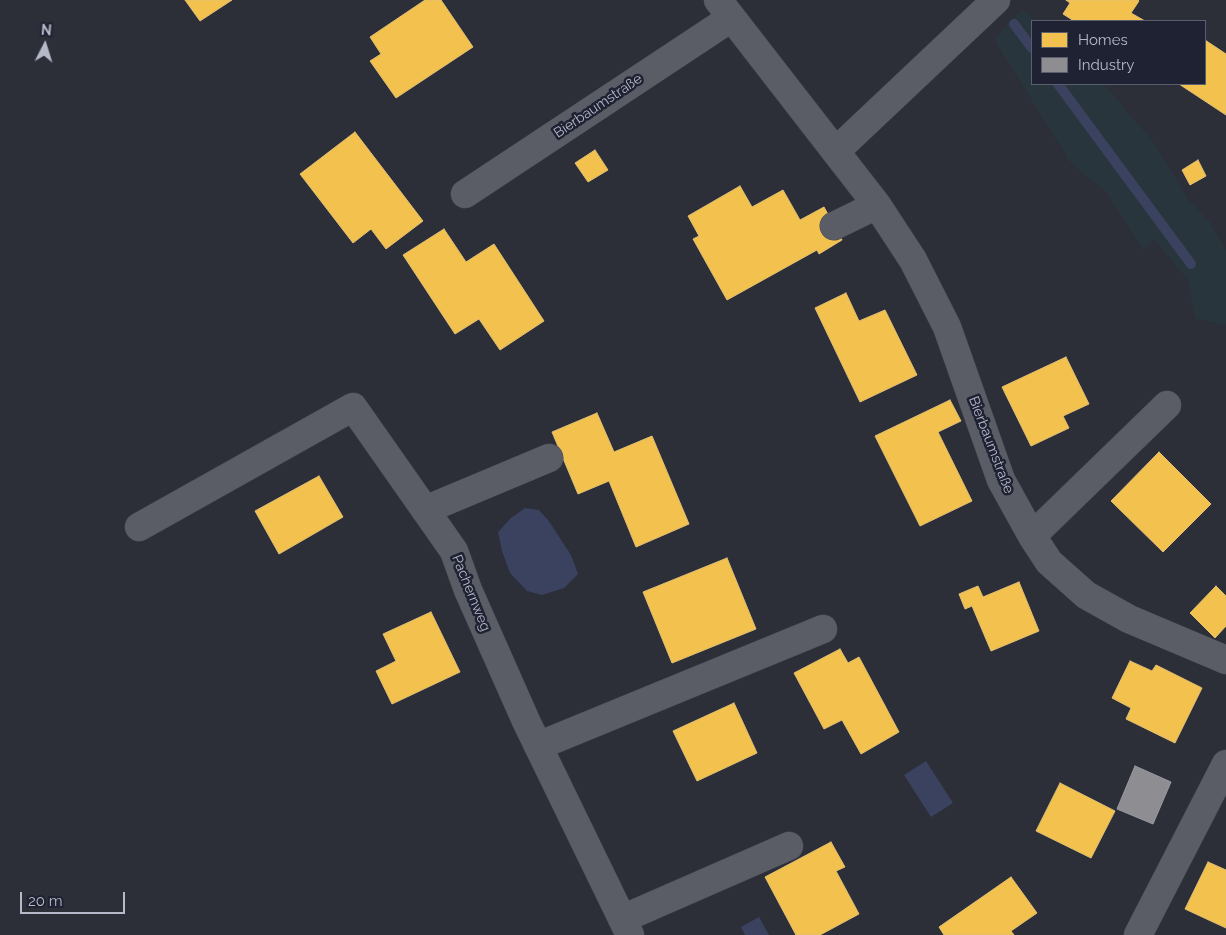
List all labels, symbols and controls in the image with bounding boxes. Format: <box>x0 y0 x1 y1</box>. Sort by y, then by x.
north arrow <box>20 20 70 70</box>
legend <box>1031 20 1206 85</box>
text: N <box>40 22 52 38</box>
text: Homes <box>1078 31 1128 49</box>
text: Industry <box>1078 56 1134 74</box>
street label: Bierbaumstraße <box>551 70 645 142</box>
street label: Bierbaumstraße <box>965 394 1017 496</box>
street label: Pachernweg <box>448 552 494 634</box>
scale bar <box>22 882 128 914</box>
text: 20 m <box>28 892 63 910</box>

